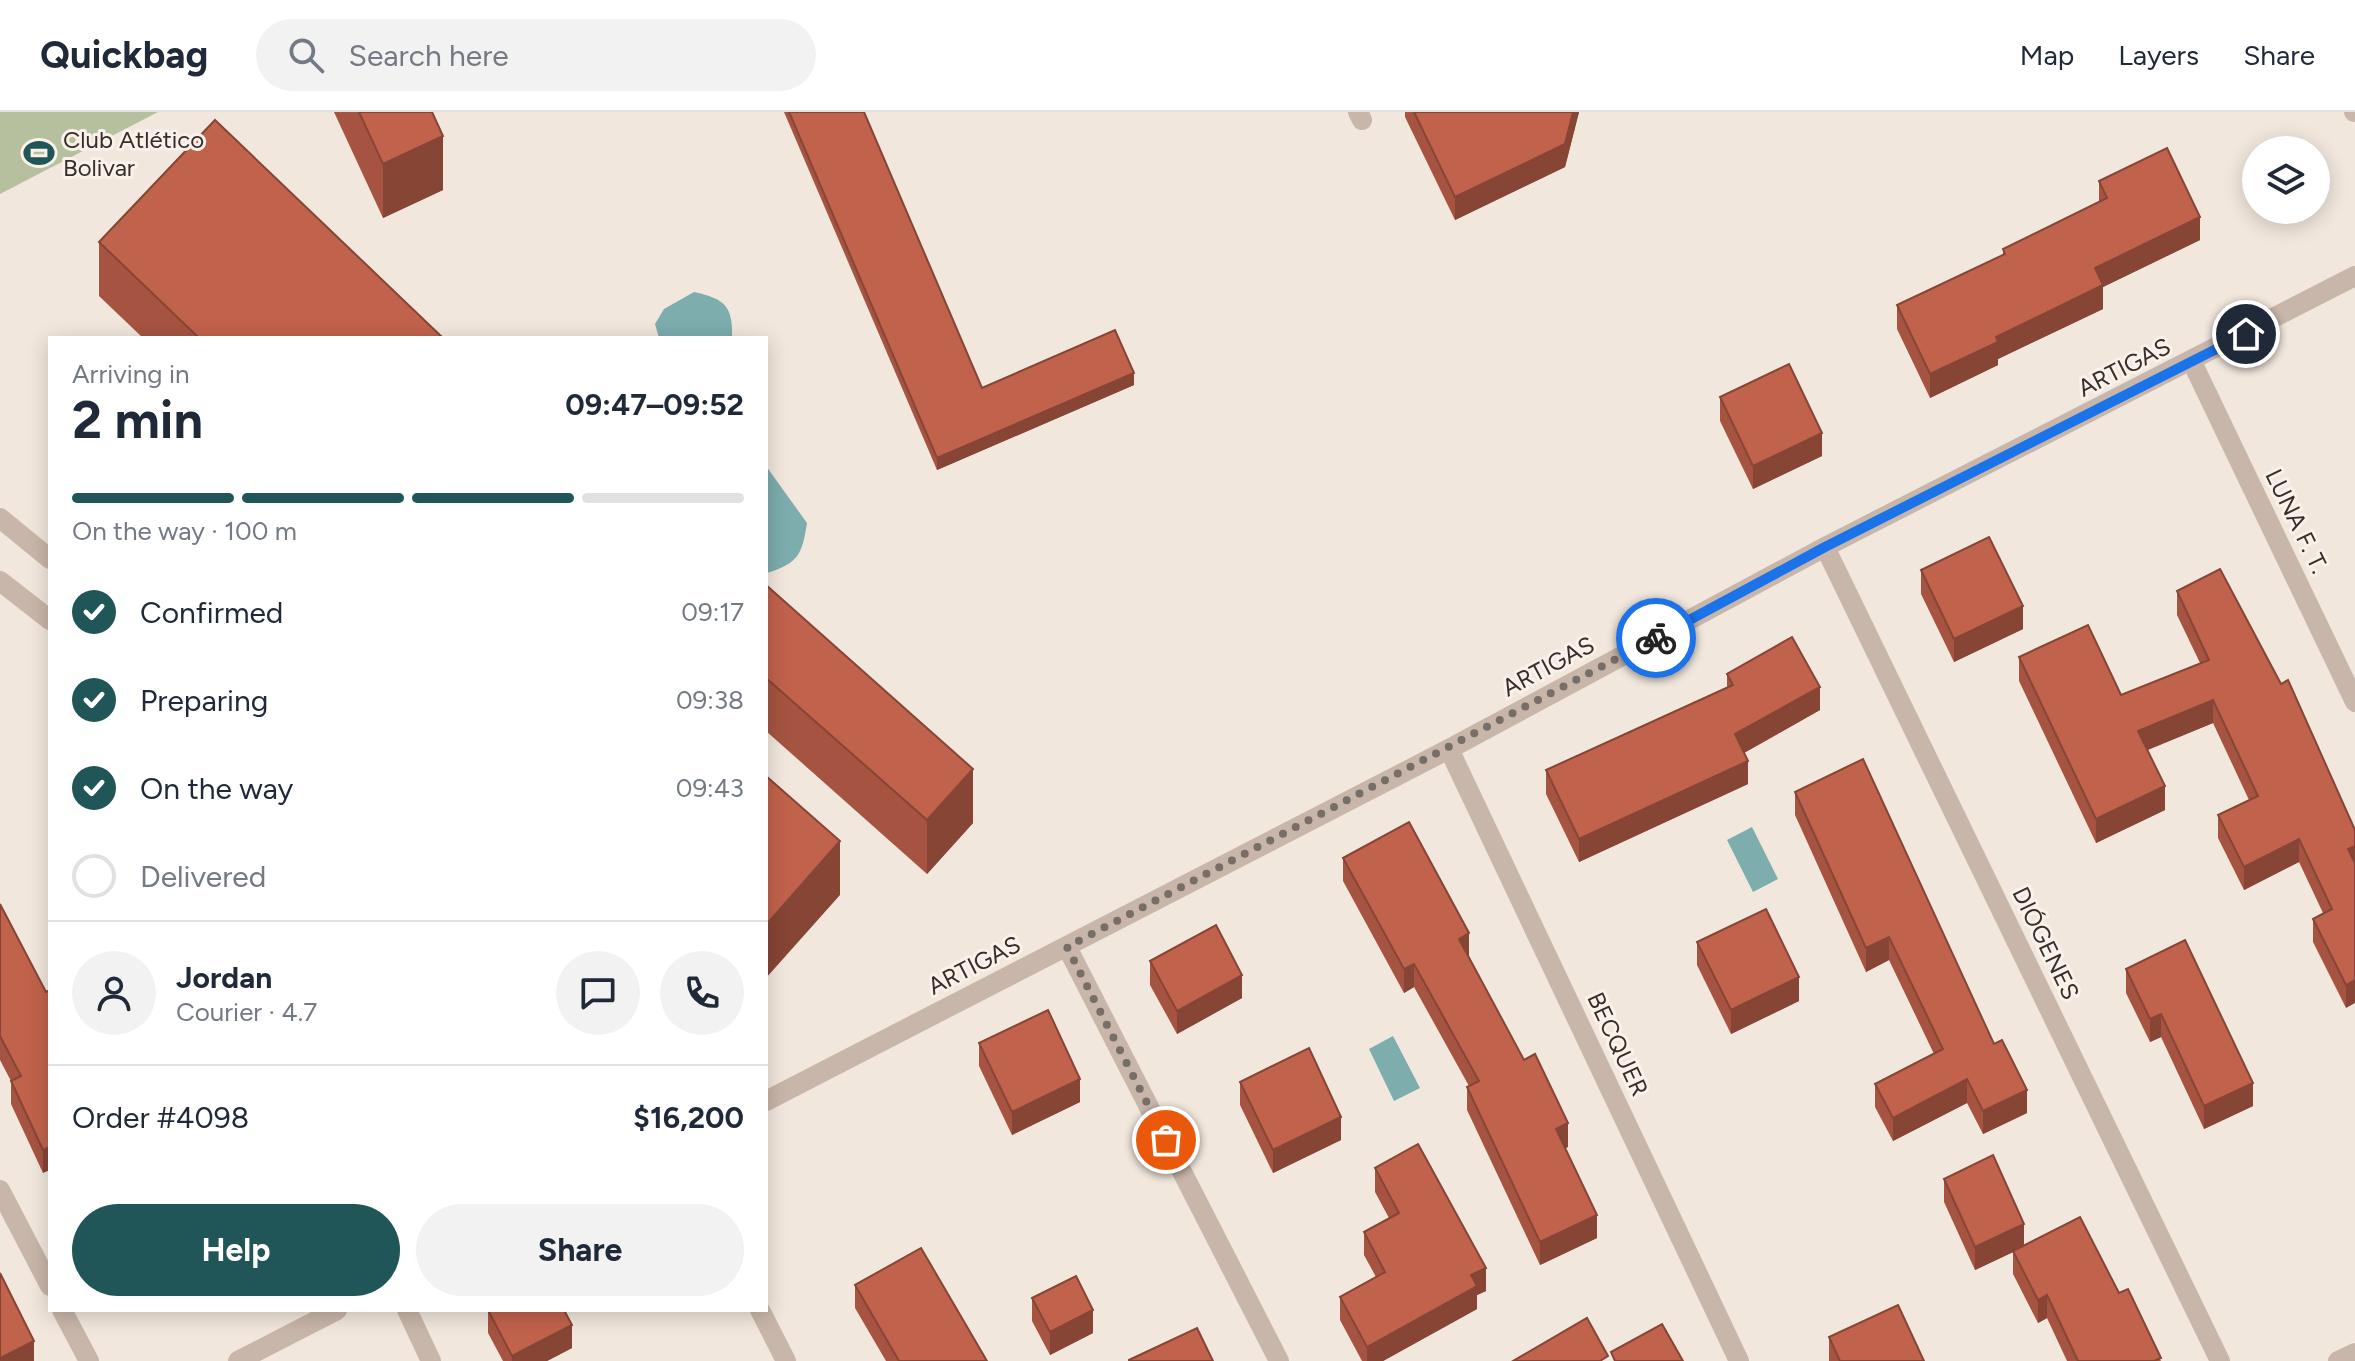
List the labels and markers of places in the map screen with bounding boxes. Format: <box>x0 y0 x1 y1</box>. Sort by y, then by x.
place label: Club Atlético Bolivar <box>63 125 204 182</box>
sports icon: Club Atlético Bolivar <box>22 136 56 170</box>
pin <box>2212 300 2280 368</box>
pin <box>1132 1106 1200 1174</box>

